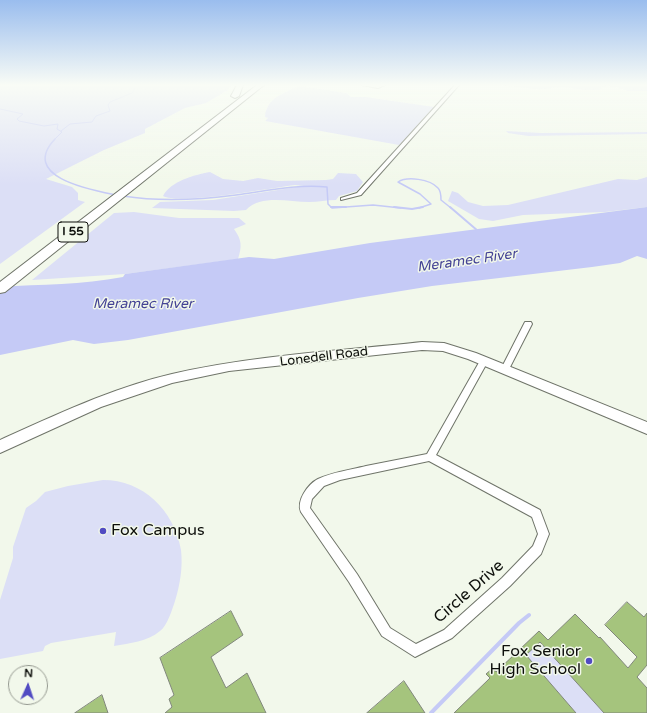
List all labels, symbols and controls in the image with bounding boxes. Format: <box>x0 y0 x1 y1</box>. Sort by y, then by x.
road number: I 55 <box>58 222 88 242</box>
water label: Meramec River <box>416 246 518 276</box>
water label: Meramec River <box>93 296 193 312</box>
street label: Lonedell Road <box>279 344 369 370</box>
place label: Fox Campus <box>111 521 205 541</box>
marker: Fox Campus <box>98 526 108 536</box>
street label: Circle Drive <box>430 557 508 627</box>
place label: Fox Senior High School <box>490 642 581 680</box>
marker: Fox Senior High School <box>584 656 594 666</box>
north arrow <box>8 665 48 705</box>
text: N <box>24 667 33 680</box>

